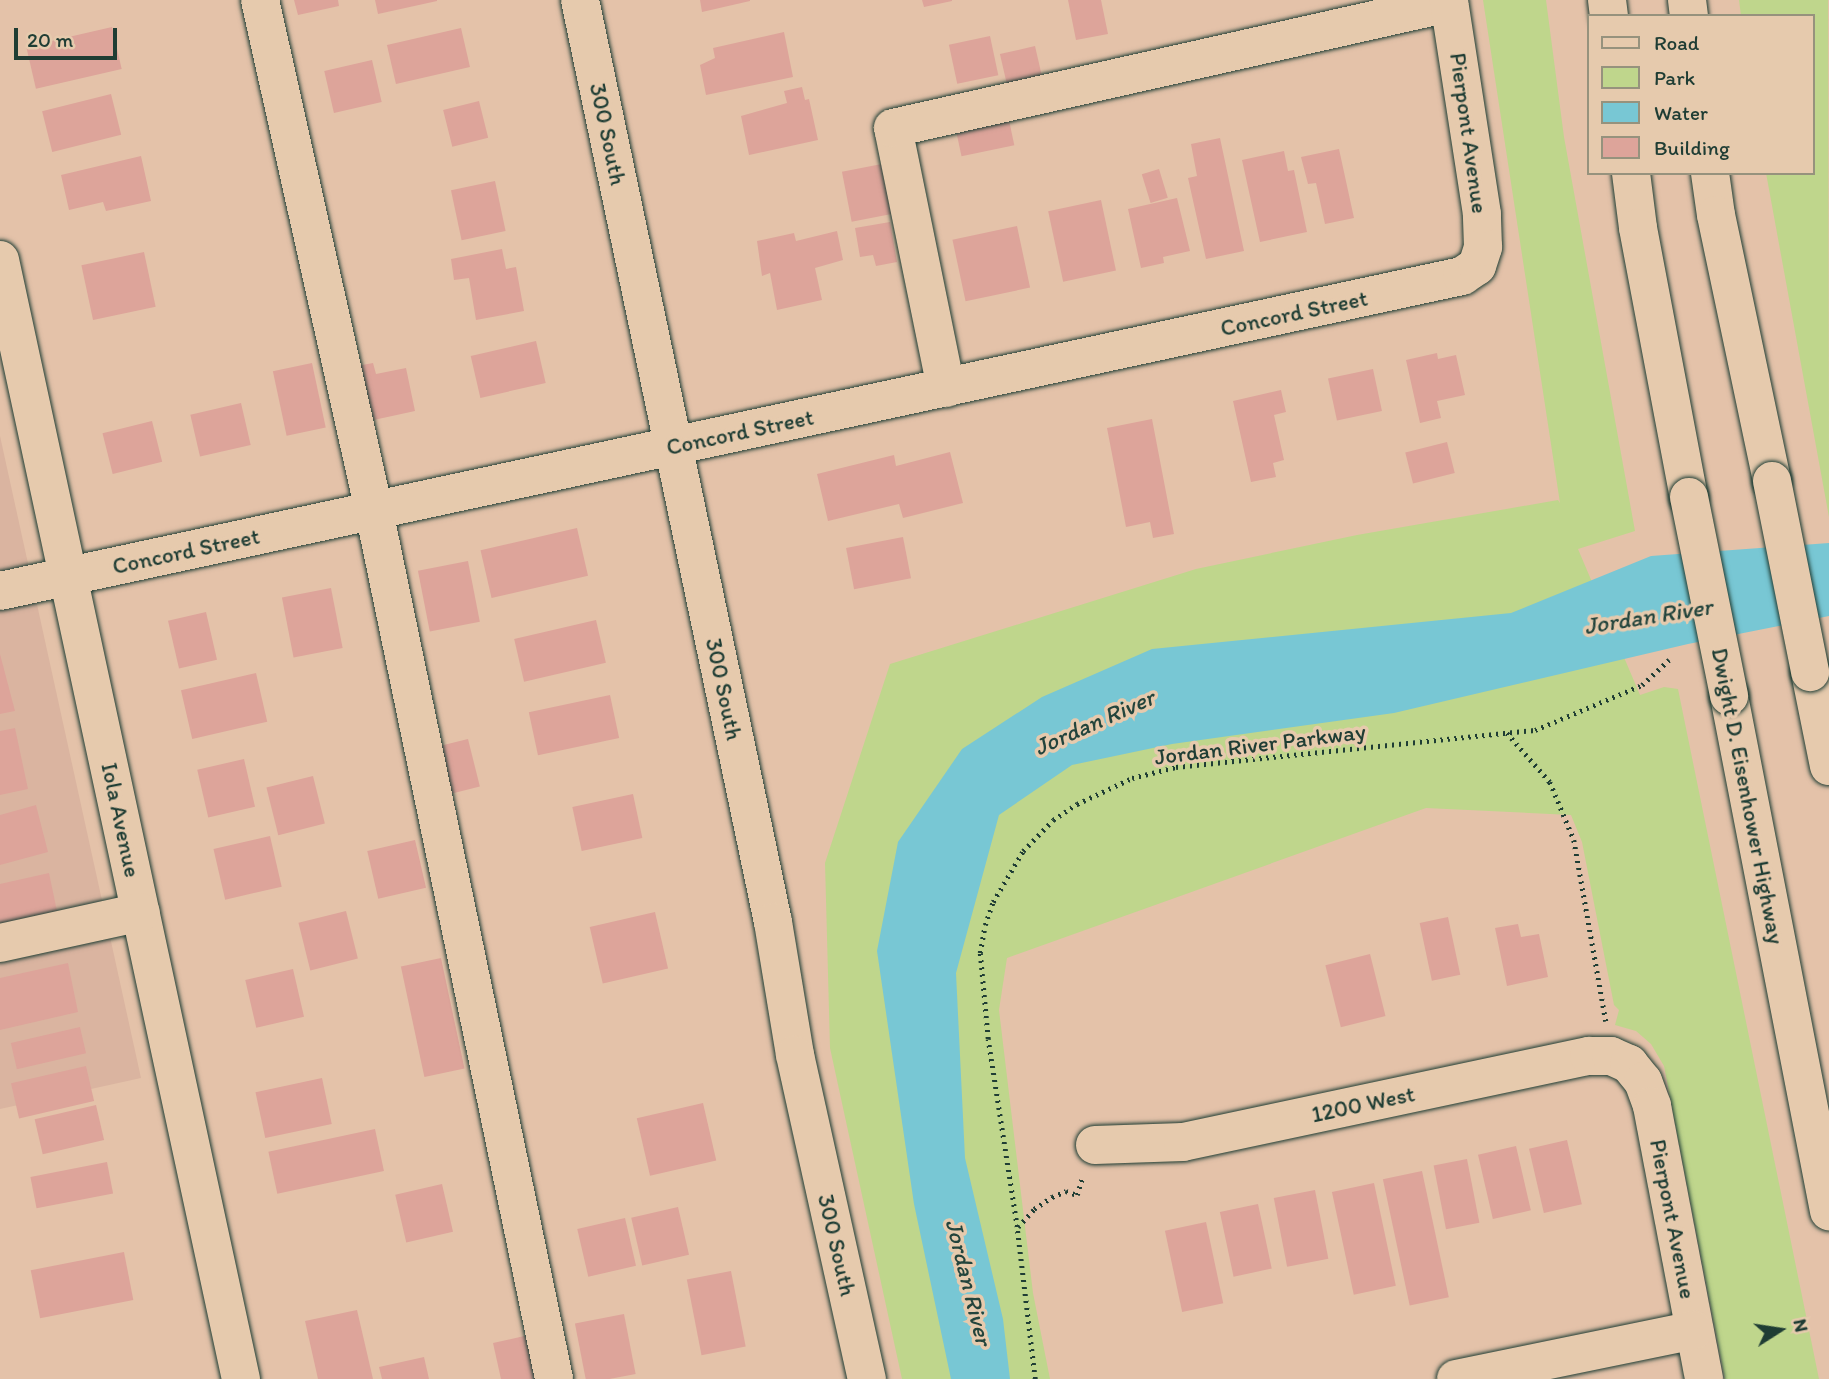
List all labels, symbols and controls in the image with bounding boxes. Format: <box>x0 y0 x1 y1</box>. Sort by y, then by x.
scale bar <box>18 14 121 58</box>
legend <box>1588 14 1815 175</box>
text: 20 m <box>27 27 73 52</box>
text: Road <box>1654 30 1699 55</box>
street label: Pierpont Avenue <box>1444 51 1494 215</box>
text: Park <box>1654 65 1695 90</box>
street label: 300 South <box>584 80 632 188</box>
text: Water <box>1654 100 1708 125</box>
text: Building <box>1654 135 1730 160</box>
street label: Concord Street <box>1218 284 1370 342</box>
street label: Concord Street <box>664 403 816 461</box>
street label: Concord Street <box>110 522 262 580</box>
water label: Jordan River <box>1582 592 1714 640</box>
street label: 300 South <box>700 635 748 743</box>
street label: Dwight D. Eisenhower Highway <box>1706 646 1790 946</box>
water label: Jordan River <box>1029 683 1159 761</box>
street label: Jordan River Parkway <box>1153 717 1367 771</box>
street label: Iola Avenue <box>96 761 146 879</box>
street label: 1200 West <box>1309 1080 1417 1128</box>
street label: Pierpont Avenue <box>1644 1137 1702 1301</box>
street label: 300 South <box>812 1191 862 1299</box>
water label: Jordan River <box>939 1216 999 1348</box>
north arrow <box>1745 1295 1815 1365</box>
text: N <box>1788 1317 1814 1334</box>

